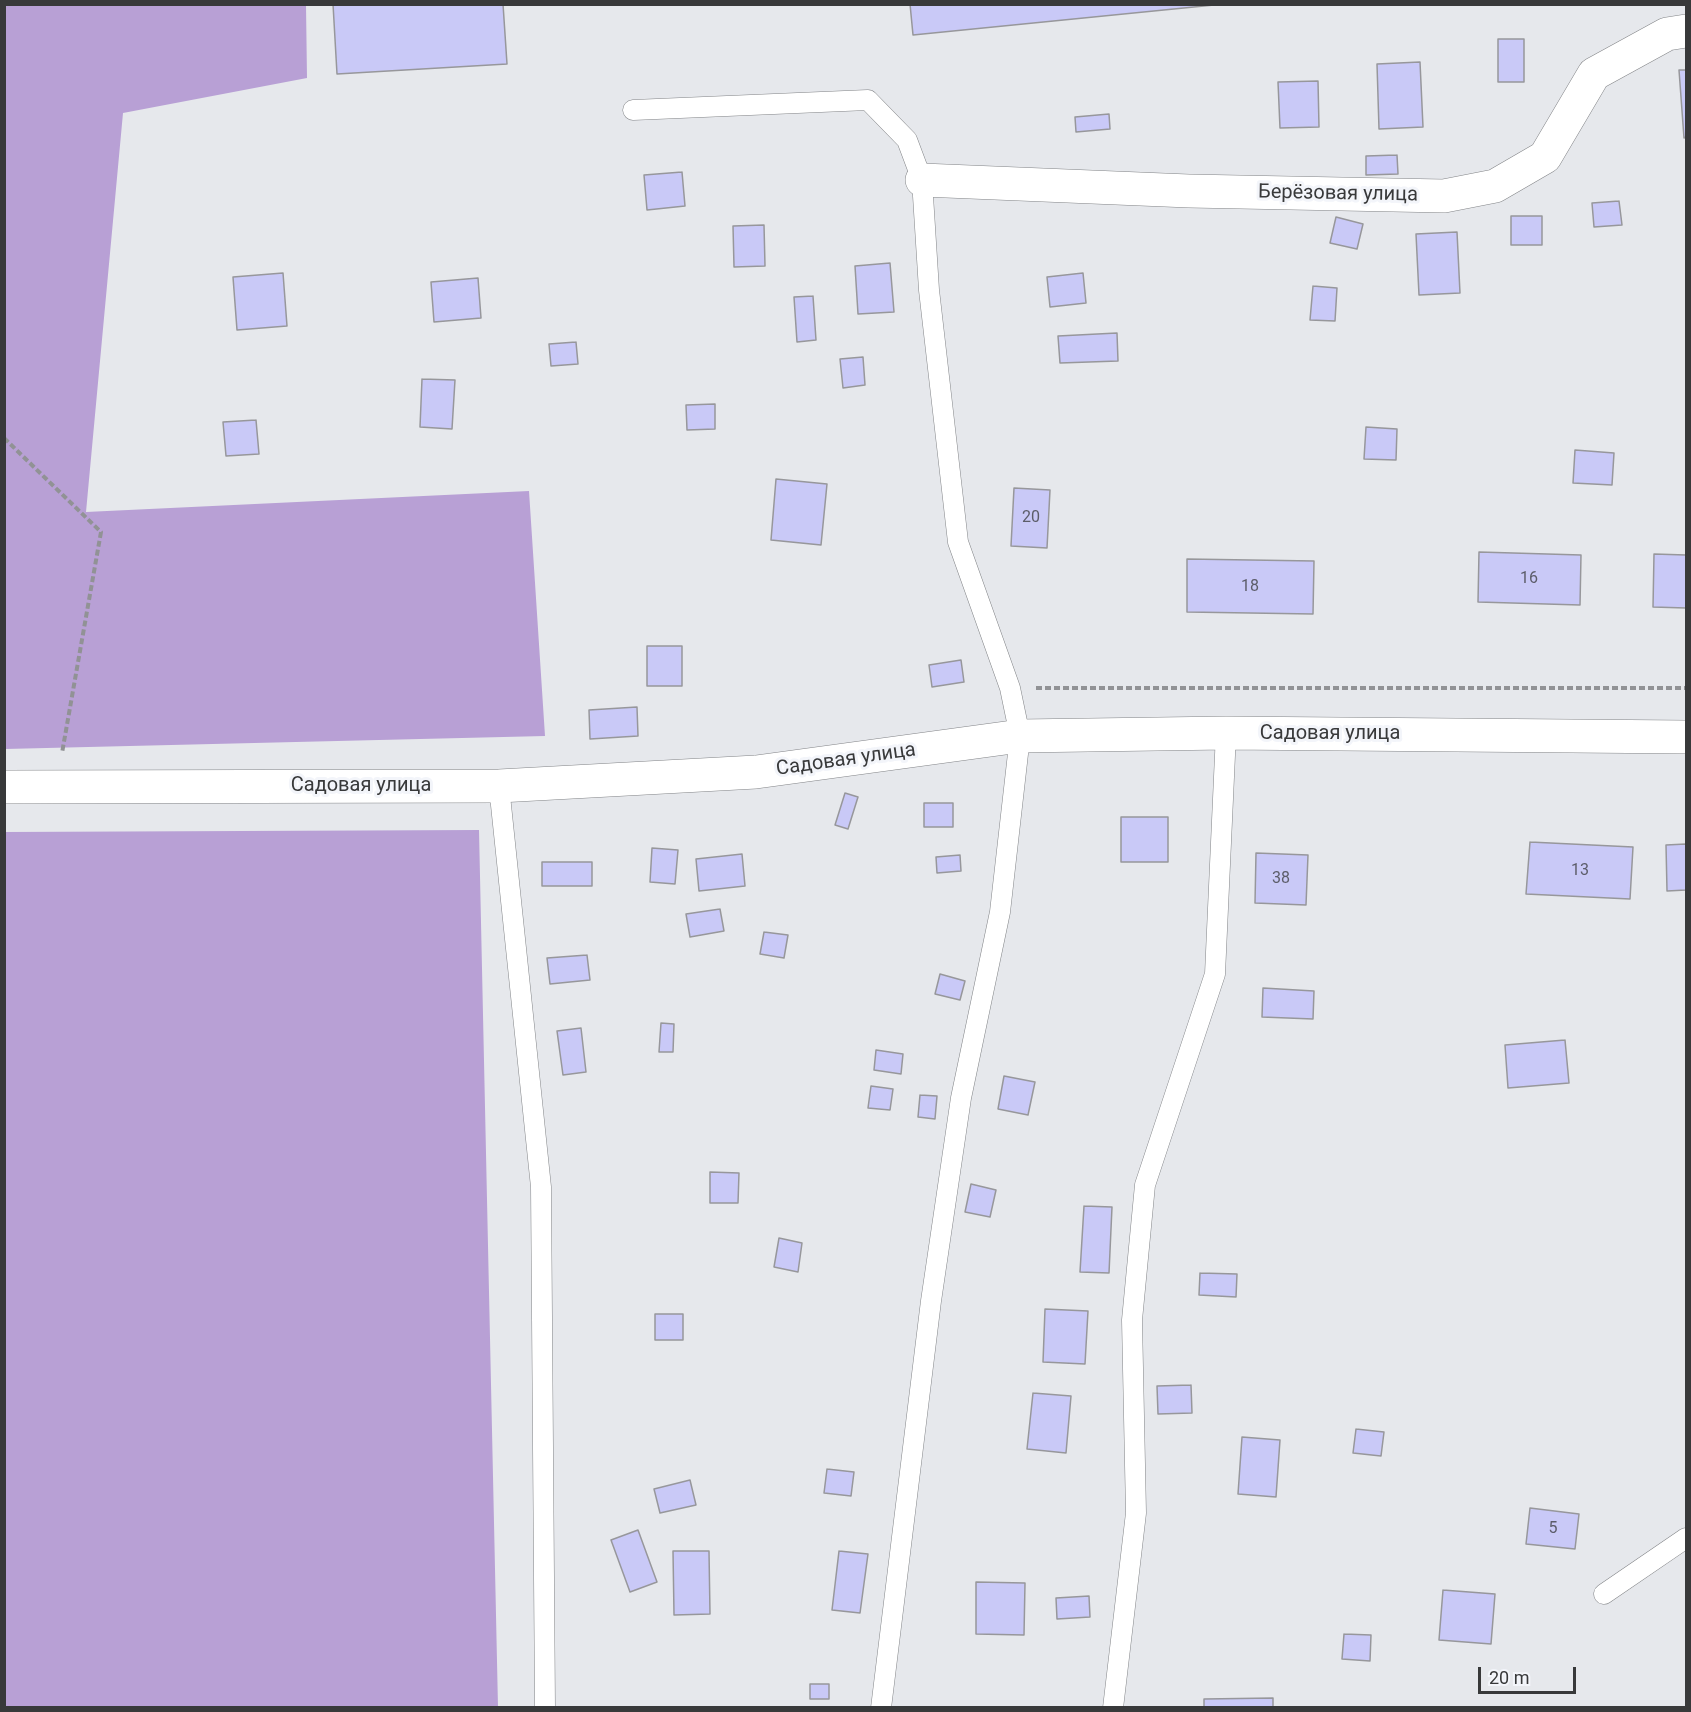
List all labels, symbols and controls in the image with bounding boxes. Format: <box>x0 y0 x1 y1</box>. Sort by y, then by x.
street label: Берёзовая улица <box>1258 181 1418 207</box>
house number: 20 <box>1022 508 1040 528</box>
house number: 16 <box>1520 569 1538 589</box>
house number: 18 <box>1241 577 1259 597</box>
street label: Садовая улица <box>1260 722 1400 746</box>
street label: Садовая улица <box>775 738 917 782</box>
street label: Садовая улица <box>291 774 431 798</box>
house number: 13 <box>1571 861 1589 881</box>
house number: 38 <box>1272 869 1290 889</box>
house number: 5 <box>1549 1519 1557 1539</box>
scale bar <box>1481 1655 1578 1693</box>
text: 20 m <box>1489 1667 1529 1688</box>

